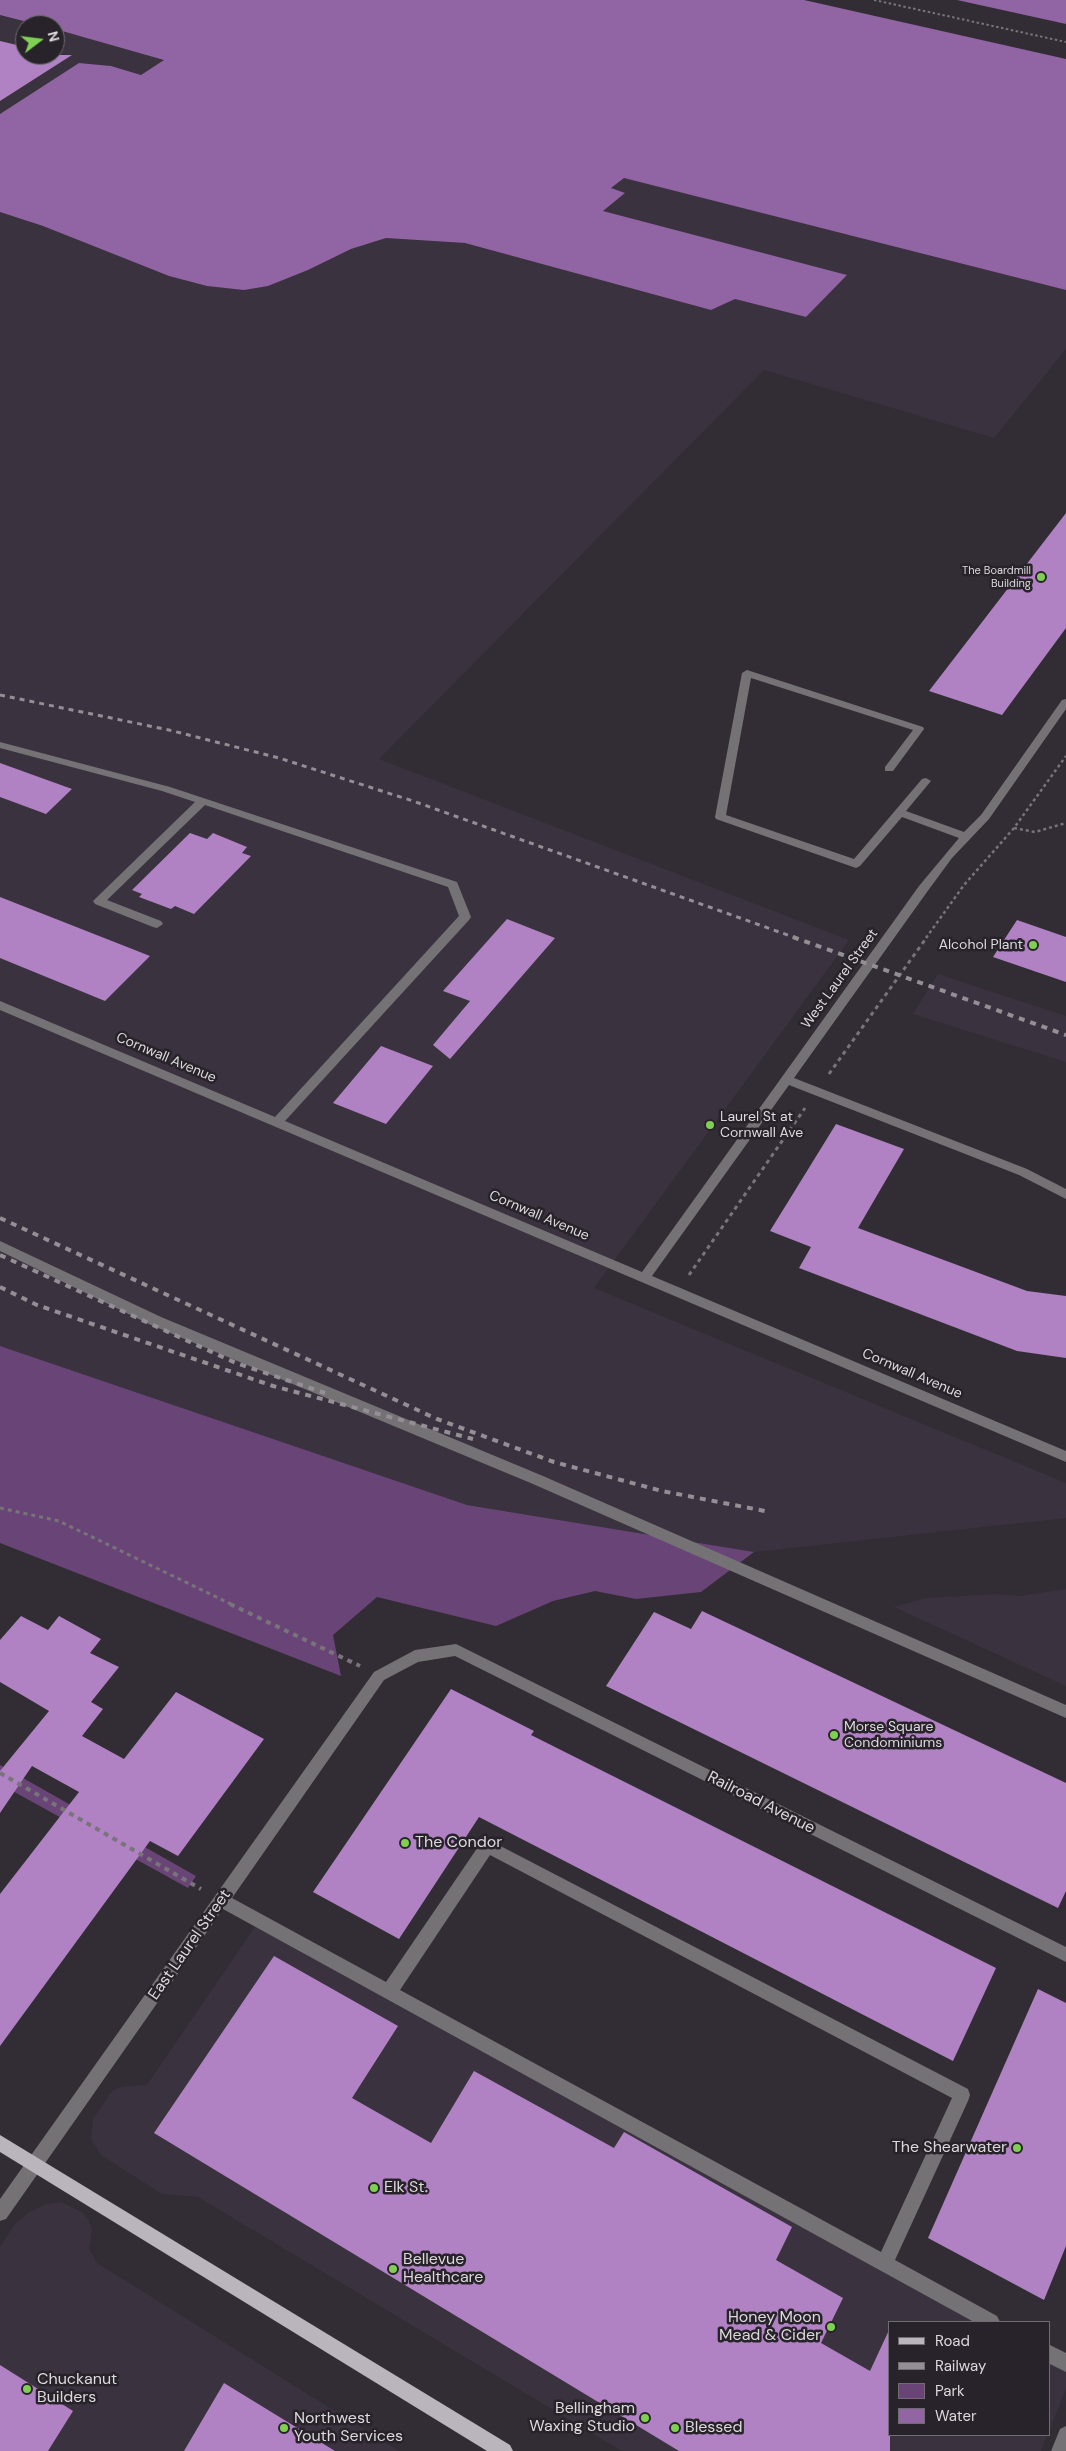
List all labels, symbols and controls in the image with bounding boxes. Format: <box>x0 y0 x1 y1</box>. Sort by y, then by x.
north arrow <box>15 15 65 65</box>
text: N <box>44 29 64 44</box>
place label: The Boardmill Building <box>962 564 1031 590</box>
marker: The Boardmill Building <box>1035 571 1047 583</box>
street label: West Laurel Street <box>798 926 882 1032</box>
place label: Alcohol Plant <box>939 937 1023 953</box>
marker: Alcohol Plant <box>1027 939 1039 951</box>
street label: Cornwall Avenue <box>113 1029 219 1087</box>
place label: Laurel St at Cornwall Ave <box>720 1109 803 1142</box>
marker: Laurel St at Cornwall Ave <box>704 1119 716 1131</box>
street label: Cornwall Avenue <box>486 1187 592 1245</box>
street label: Cornwall Avenue <box>859 1345 965 1403</box>
place label: Morse Square Condominiums <box>844 1719 942 1751</box>
marker: Morse Square Condominiums <box>828 1729 840 1741</box>
street label: Railroad Avenue <box>704 1768 818 1838</box>
place label: The Condor <box>415 1833 502 1853</box>
marker: The Condor <box>399 1837 411 1849</box>
street label: East Laurel Street <box>145 1886 235 2004</box>
place label: The Shearwater <box>892 2138 1007 2158</box>
marker: The Shearwater <box>1011 2142 1023 2154</box>
place label: Elk St. <box>384 2178 428 2198</box>
marker: Elk St. <box>368 2182 380 2194</box>
place label: Bellevue Healthcare <box>403 2250 483 2288</box>
marker: Bellevue Healthcare <box>387 2263 399 2275</box>
place label: Honey Moon Mead & Cider <box>719 2308 821 2346</box>
marker: Honey Moon Mead & Cider <box>825 2321 837 2333</box>
legend <box>888 2321 1051 2436</box>
text: Road <box>935 2331 970 2351</box>
text: Railway <box>935 2356 986 2376</box>
place label: Chuckanut Builders <box>37 2370 117 2408</box>
text: Park <box>935 2381 965 2401</box>
marker: Chuckanut Builders <box>21 2383 33 2395</box>
place label: Bellingham Waxing Studio <box>529 2399 635 2437</box>
text: Water <box>935 2406 976 2426</box>
place label: Northwest Youth Services <box>294 2409 403 2447</box>
marker: Bellingham Waxing Studio <box>639 2412 651 2424</box>
place label: Blessed <box>685 2418 742 2438</box>
marker: Northwest Youth Services <box>278 2422 290 2434</box>
marker: Blessed <box>669 2422 681 2434</box>

